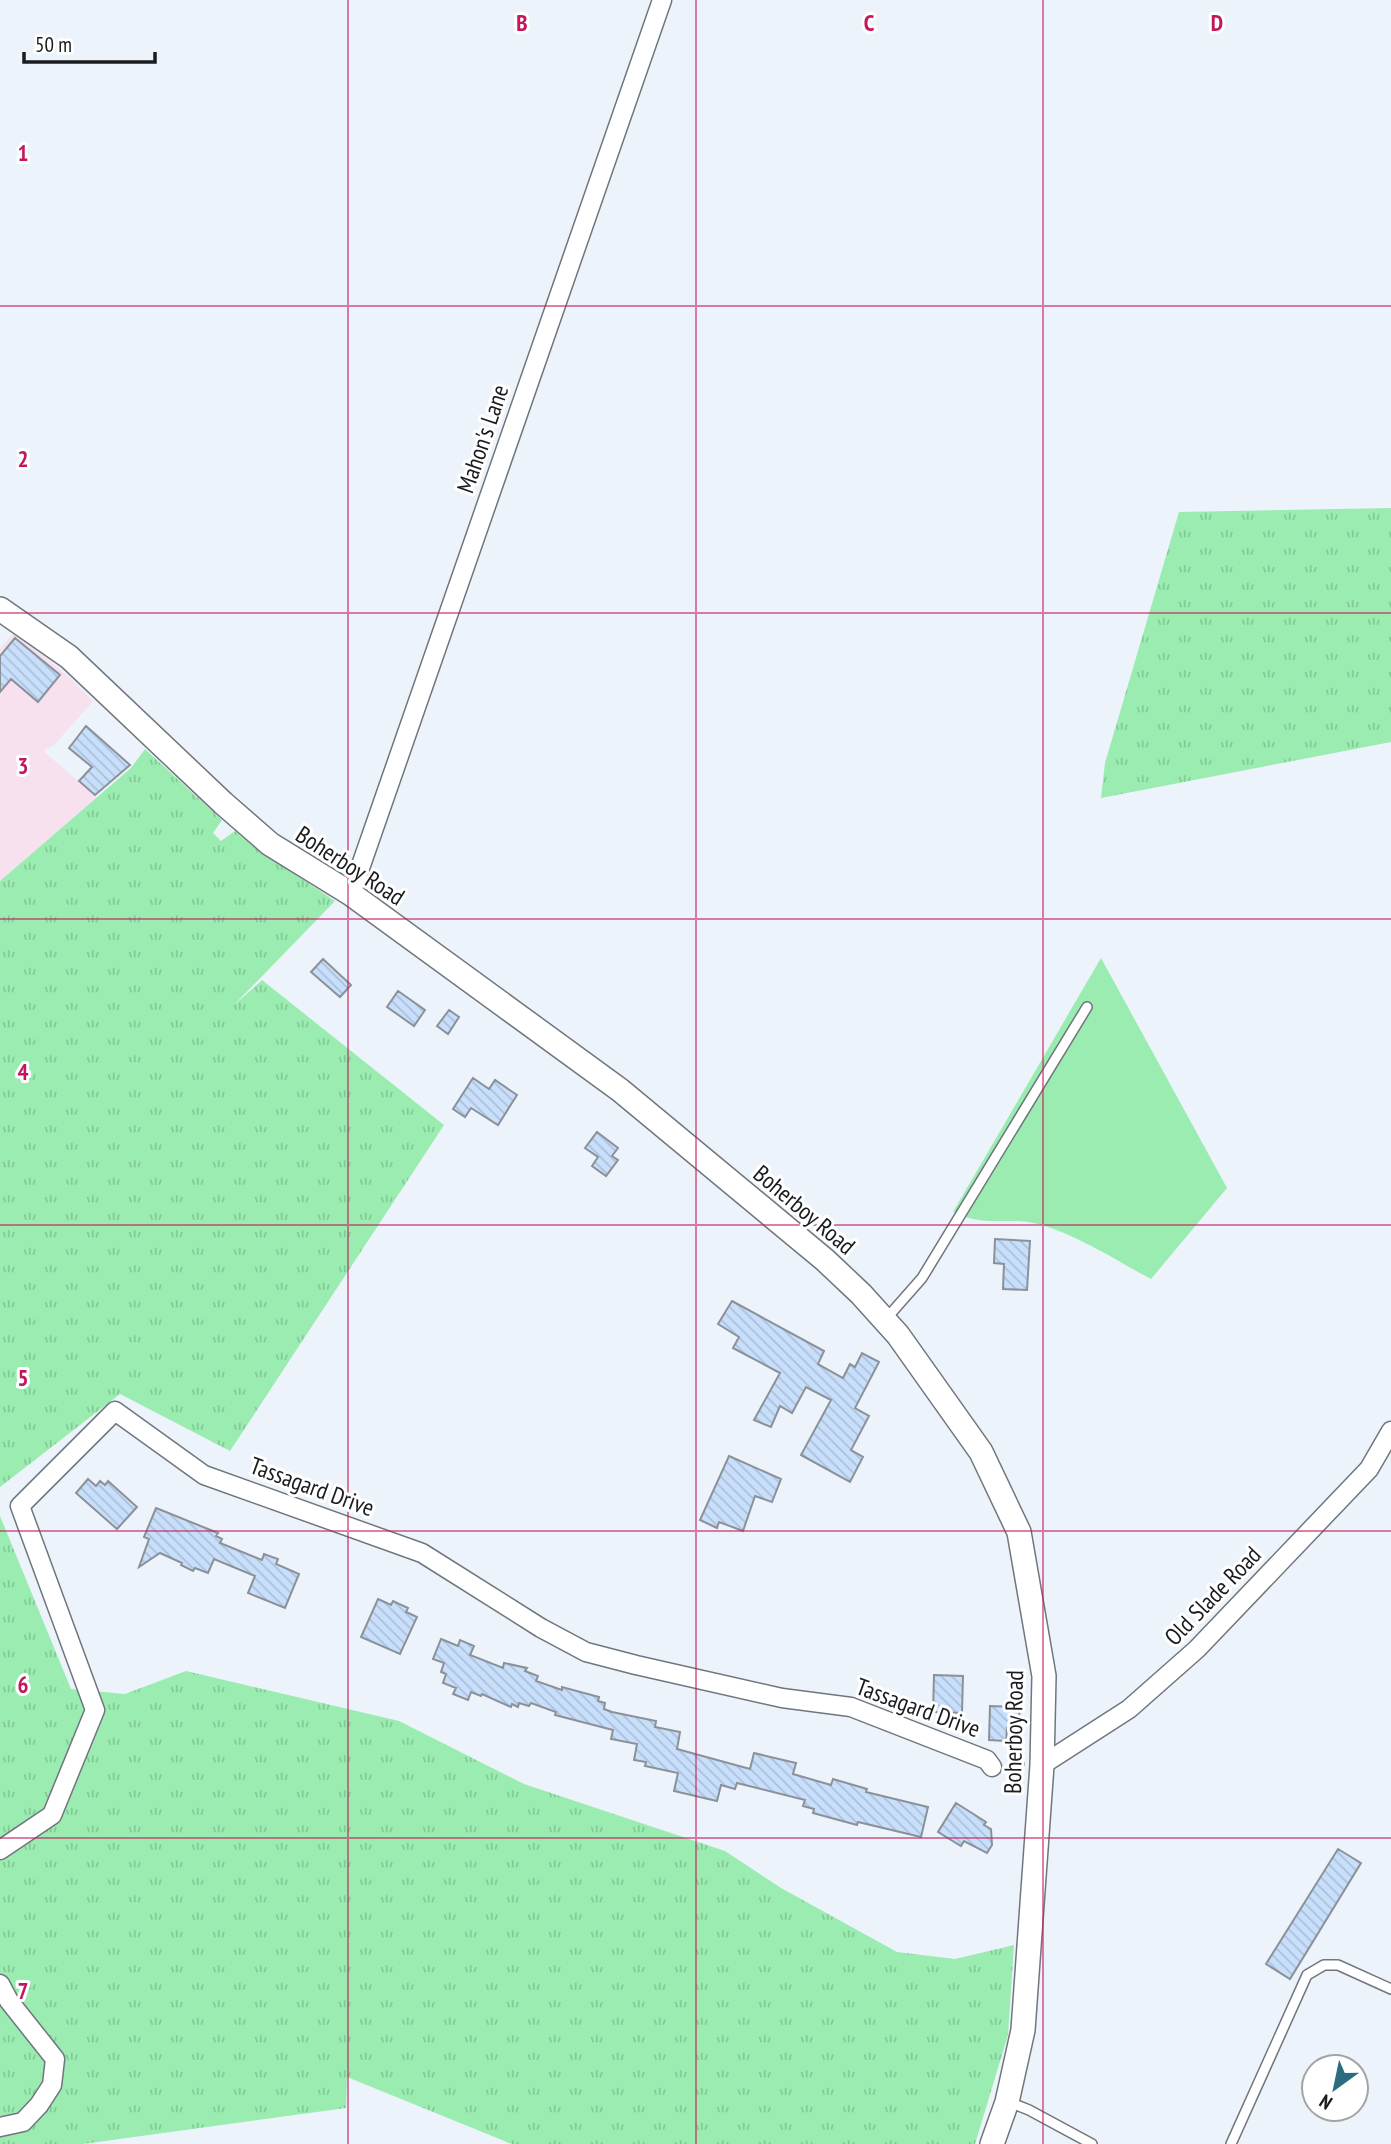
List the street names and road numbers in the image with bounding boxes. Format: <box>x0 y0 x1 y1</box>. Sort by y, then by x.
street label: Mahon's Lane <box>450 381 515 497</box>
street label: Boherboy Road <box>290 819 411 912</box>
street label: Boherboy Road <box>747 1158 862 1261</box>
street label: Tassagard Drive <box>246 1450 378 1523</box>
street label: Old Slade Road <box>1158 1540 1268 1652</box>
street label: Boherboy Road <box>997 1670 1030 1794</box>
street label: Tassagard Drive <box>852 1671 984 1744</box>

